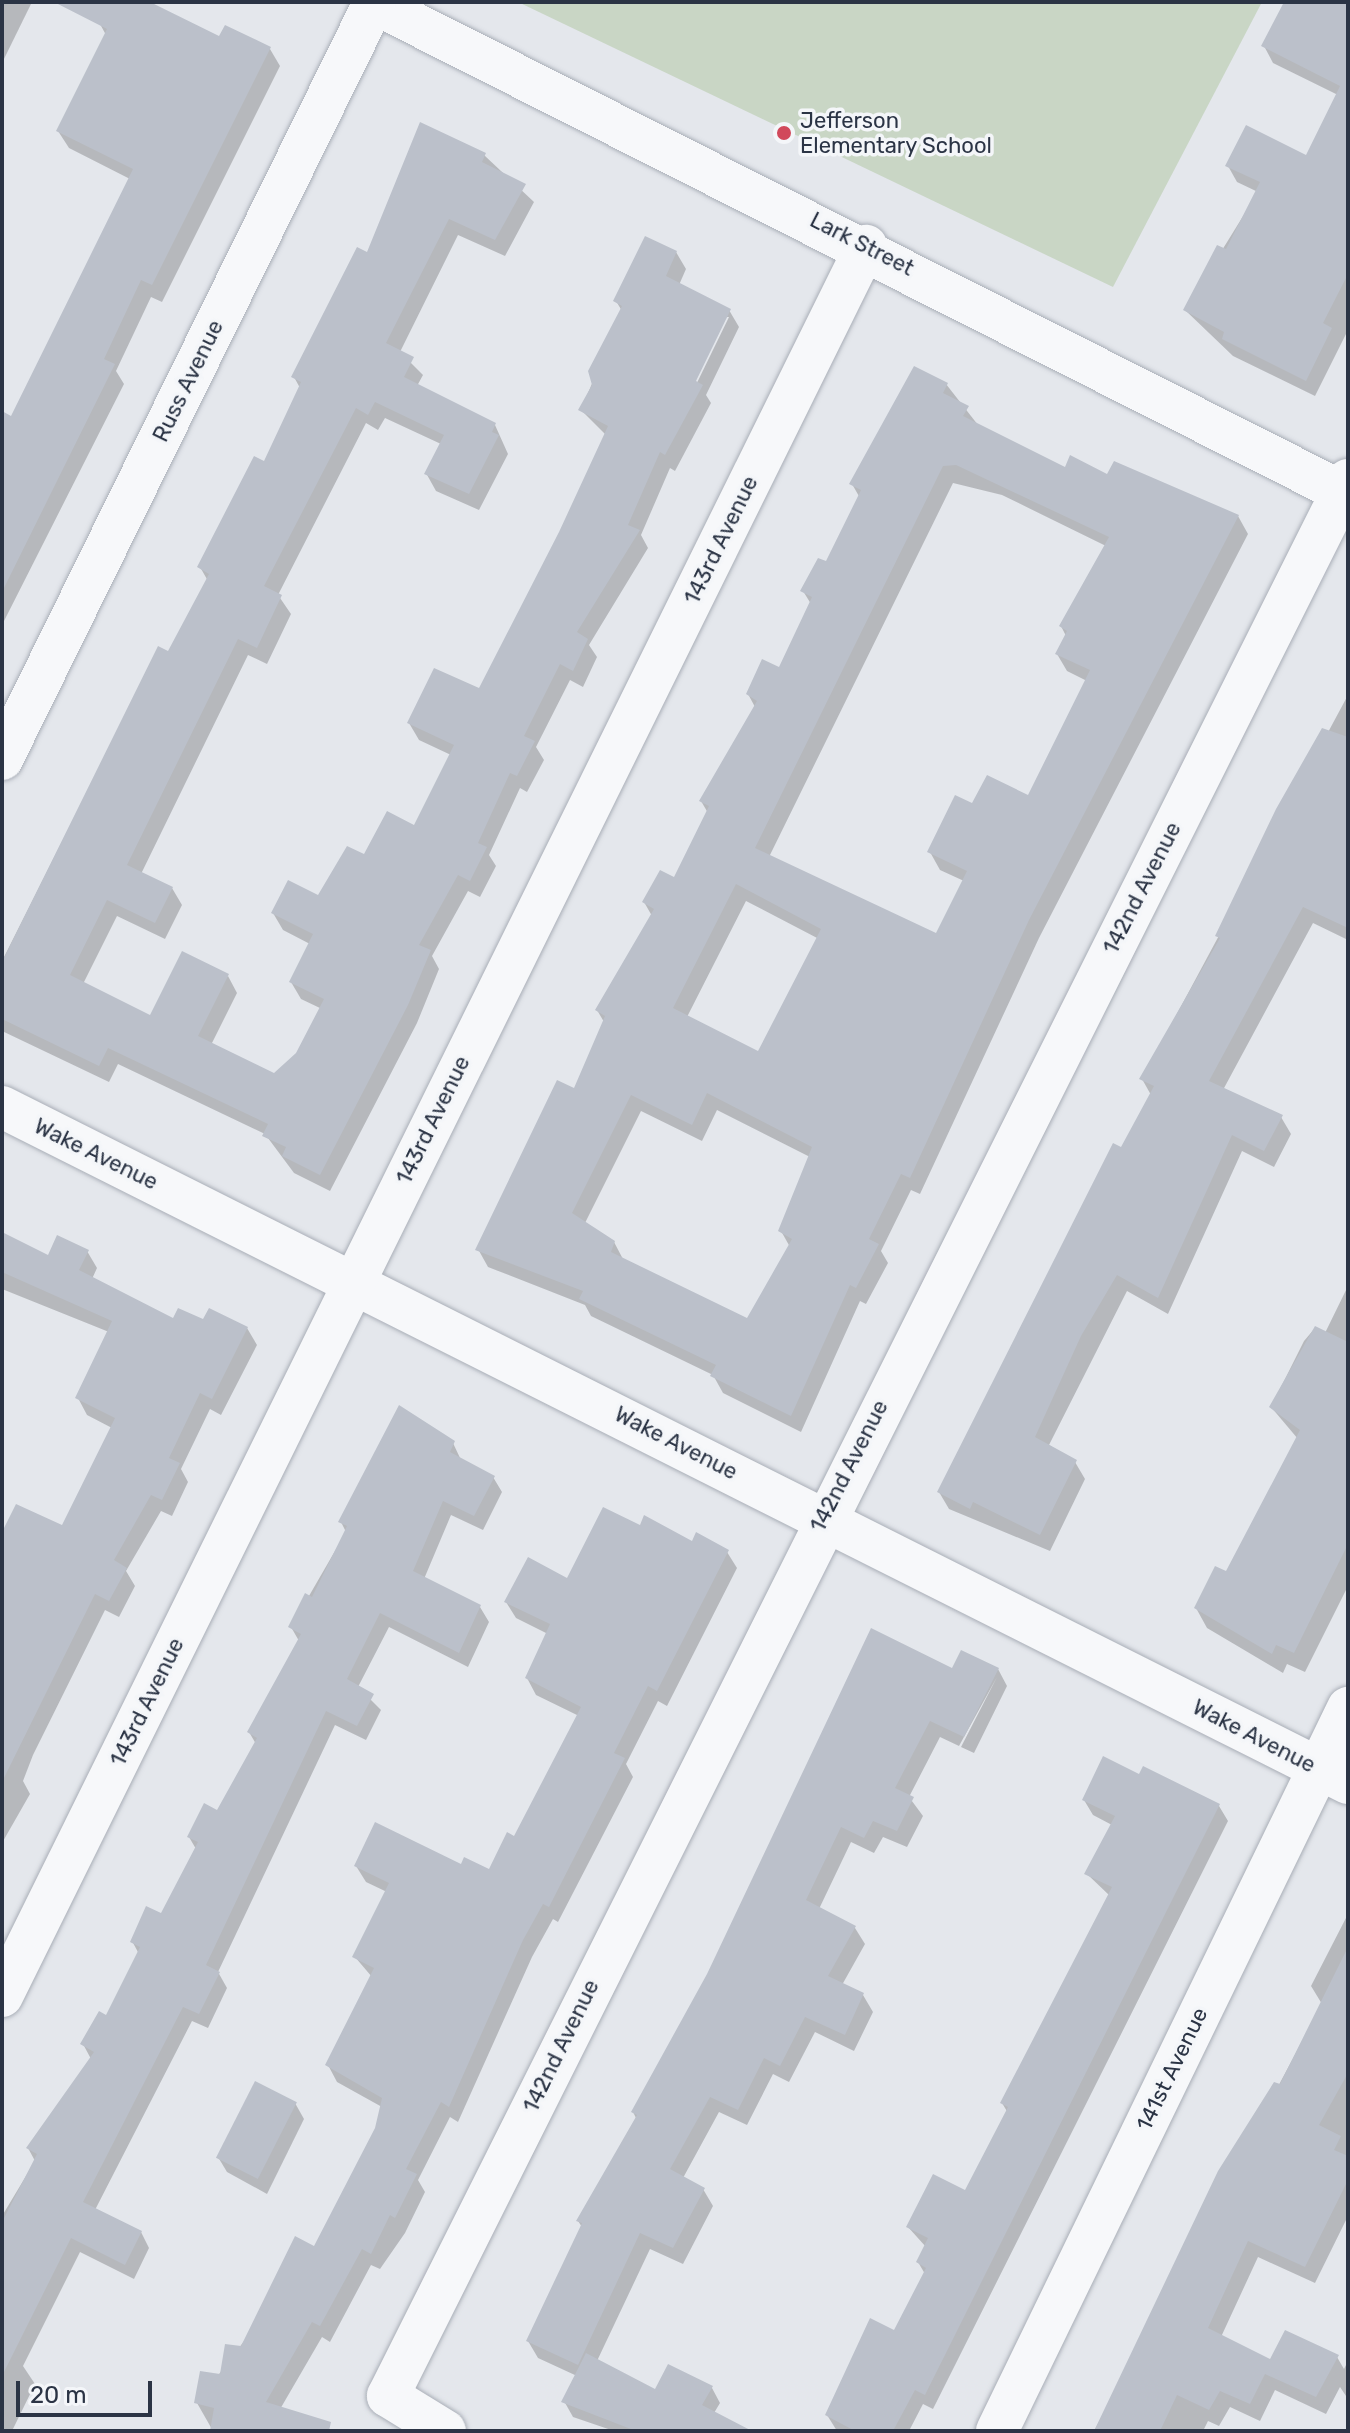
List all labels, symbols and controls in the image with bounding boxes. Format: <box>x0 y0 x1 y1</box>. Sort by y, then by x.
place label: Jefferson Elementary School <box>800 107 993 158</box>
marker: Jefferson Elementary School <box>775 124 793 142</box>
street label: Lark Street <box>806 207 918 281</box>
street label: Russ Avenue <box>147 316 229 446</box>
street label: 143rd Avenue <box>678 471 764 609</box>
street label: 142nd Avenue <box>1097 817 1187 959</box>
street label: 143rd Avenue <box>390 1051 476 1189</box>
street label: Wake Avenue <box>30 1113 162 1195</box>
street label: 142nd Avenue <box>804 1395 894 1537</box>
street label: Wake Avenue <box>610 1401 742 1485</box>
street label: 143rd Avenue <box>104 1633 190 1771</box>
street label: Wake Avenue <box>1188 1694 1320 1778</box>
street label: 142nd Avenue <box>517 1975 605 2117</box>
street label: 141st Avenue <box>1131 2003 1213 2135</box>
scale bar <box>20 2365 156 2415</box>
text: 20 m <box>30 2381 87 2409</box>

